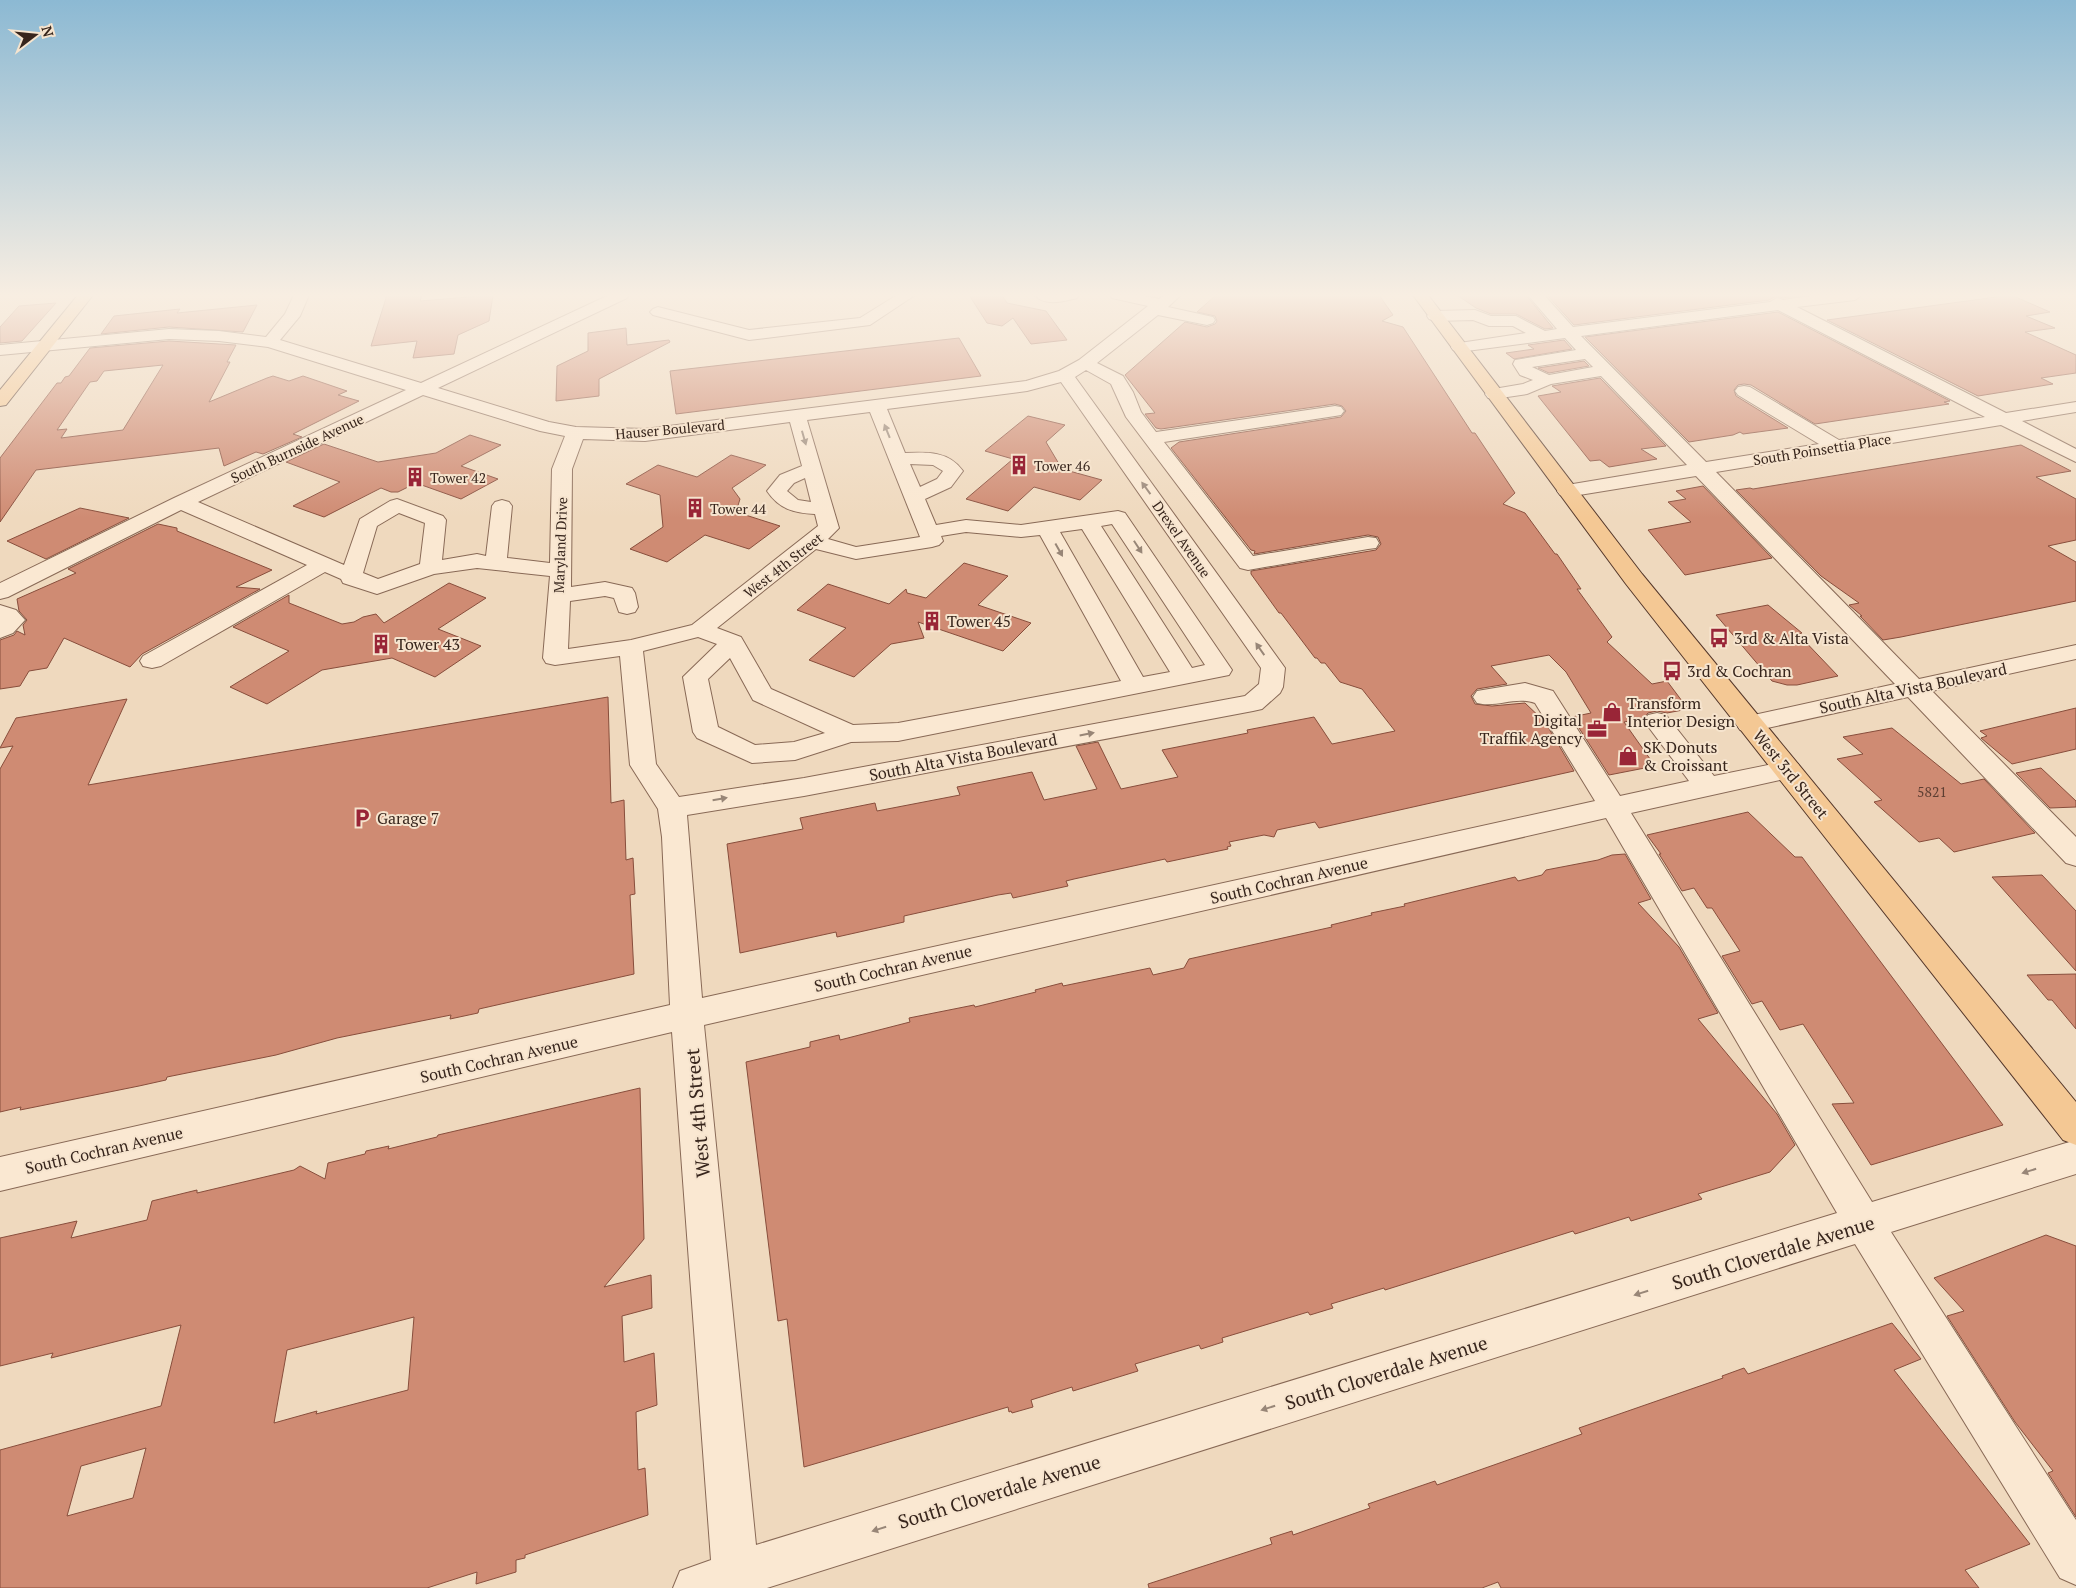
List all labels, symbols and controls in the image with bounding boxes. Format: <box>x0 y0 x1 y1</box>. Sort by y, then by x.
north arrow <box>10 10 60 60</box>
text: N <box>37 24 59 39</box>
street label: South Burnside Avenue <box>228 409 366 487</box>
street label: Hauser Boulevard <box>614 415 726 443</box>
one-way arrow <box>882 424 890 438</box>
street label: South Poinsettia Place <box>1752 429 1892 469</box>
one-way arrow <box>800 430 808 446</box>
building icon: Tower 46 <box>1008 454 1030 476</box>
place label: Tower 46 <box>1034 456 1091 475</box>
building icon: Tower 42 <box>404 466 426 488</box>
place label: Tower 42 <box>430 468 486 487</box>
one-way arrow <box>1141 481 1151 495</box>
street label: Maryland Drive <box>549 497 571 593</box>
building icon: Tower 44 <box>684 497 706 519</box>
street label: Drexel Avenue <box>1149 497 1215 581</box>
place label: Tower 44 <box>710 499 767 518</box>
street label: West 4th Street <box>740 528 827 602</box>
one-way arrow <box>1133 540 1143 553</box>
one-way arrow <box>1055 543 1064 556</box>
building icon: Tower 45 <box>921 610 943 632</box>
place label: Tower 45 <box>947 610 1011 632</box>
bus stop icon: 3rd & Alta Vista <box>1708 627 1730 649</box>
place label: 3rd & Alta Vista <box>1734 627 1849 649</box>
building icon: Tower 43 <box>370 633 392 655</box>
place label: Tower 43 <box>396 633 460 655</box>
one-way arrow <box>1255 643 1265 656</box>
street label: South Alta Vista Boulevard <box>1817 657 2009 719</box>
bus stop icon: 3rd & Cochran <box>1661 660 1683 682</box>
place label: 3rd & Cochran <box>1687 660 1792 682</box>
place label: Transform Interior Design <box>1627 692 1735 732</box>
shop icon: Transform Interior Design <box>1601 701 1623 723</box>
place label: Digital Traffik Agency <box>1480 709 1583 749</box>
office icon: Digital Traffik Agency <box>1586 718 1608 740</box>
street label: West 3rd Street <box>1748 725 1834 823</box>
street label: South Alta Vista Boulevard <box>867 728 1059 786</box>
one-way arrow <box>1079 730 1095 738</box>
place label: SK Donuts & Croissant <box>1643 736 1728 776</box>
shop icon: SK Donuts & Croissant <box>1617 745 1639 767</box>
house number: 5821 <box>1917 782 1947 801</box>
one-way arrow <box>712 795 728 803</box>
parking icon: Garage 7 <box>351 807 373 829</box>
place label: Garage 7 <box>377 807 439 829</box>
street label: South Cochran Avenue <box>1208 851 1370 909</box>
street label: South Cochran Avenue <box>812 939 974 997</box>
street label: South Cochran Avenue <box>418 1030 580 1088</box>
street label: West 4th Street <box>679 1047 715 1179</box>
street label: South Cochran Avenue <box>23 1121 185 1179</box>
one-way arrow <box>2022 1168 2037 1176</box>
street label: South Cloverdale Avenue <box>1669 1209 1877 1295</box>
one-way arrow <box>1633 1290 1648 1297</box>
street label: South Cloverdale Avenue <box>1282 1329 1490 1415</box>
one-way arrow <box>1260 1405 1275 1413</box>
street label: South Cloverdale Avenue <box>895 1448 1103 1534</box>
one-way arrow <box>871 1525 886 1533</box>

